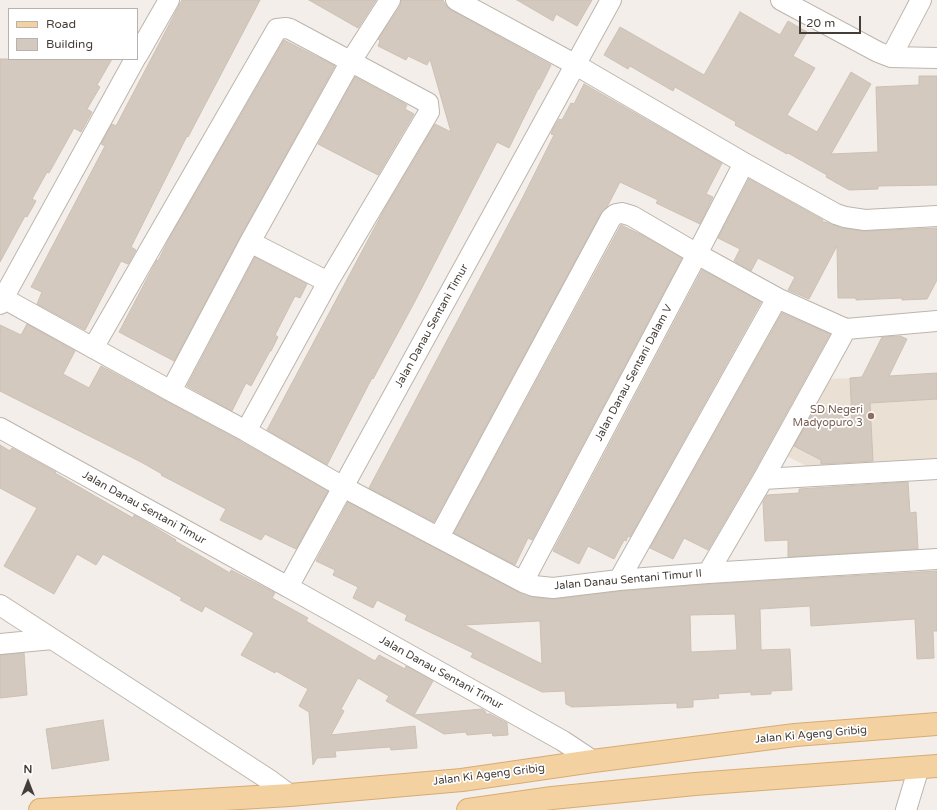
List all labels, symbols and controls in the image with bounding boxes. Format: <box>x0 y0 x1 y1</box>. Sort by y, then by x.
legend <box>8 8 138 60</box>
scale bar <box>801 8 863 34</box>
text: 20 m <box>806 16 835 30</box>
text: Road <box>46 17 76 31</box>
text: Building <box>46 37 93 51</box>
street label: Jalan Danau Sentani Timur <box>393 262 471 390</box>
street label: Jalan Danau Sentani Dalam V <box>592 303 676 443</box>
place label: SD Negeri Madyopuro 3 <box>793 403 863 429</box>
marker: SD Negeri Madyopuro 3 <box>866 411 876 421</box>
street label: Jalan Danau Sentani Timur <box>80 469 208 547</box>
street label: Jalan Danau Sentani Timur II <box>554 567 702 593</box>
street label: Jalan Danau Sentani Timur <box>377 634 505 712</box>
street label: Jalan Ki Ageng Gribig <box>754 724 868 746</box>
north arrow <box>8 762 48 802</box>
street label: Jalan Ki Ageng Gribig <box>432 762 546 788</box>
text: N <box>24 763 32 776</box>

